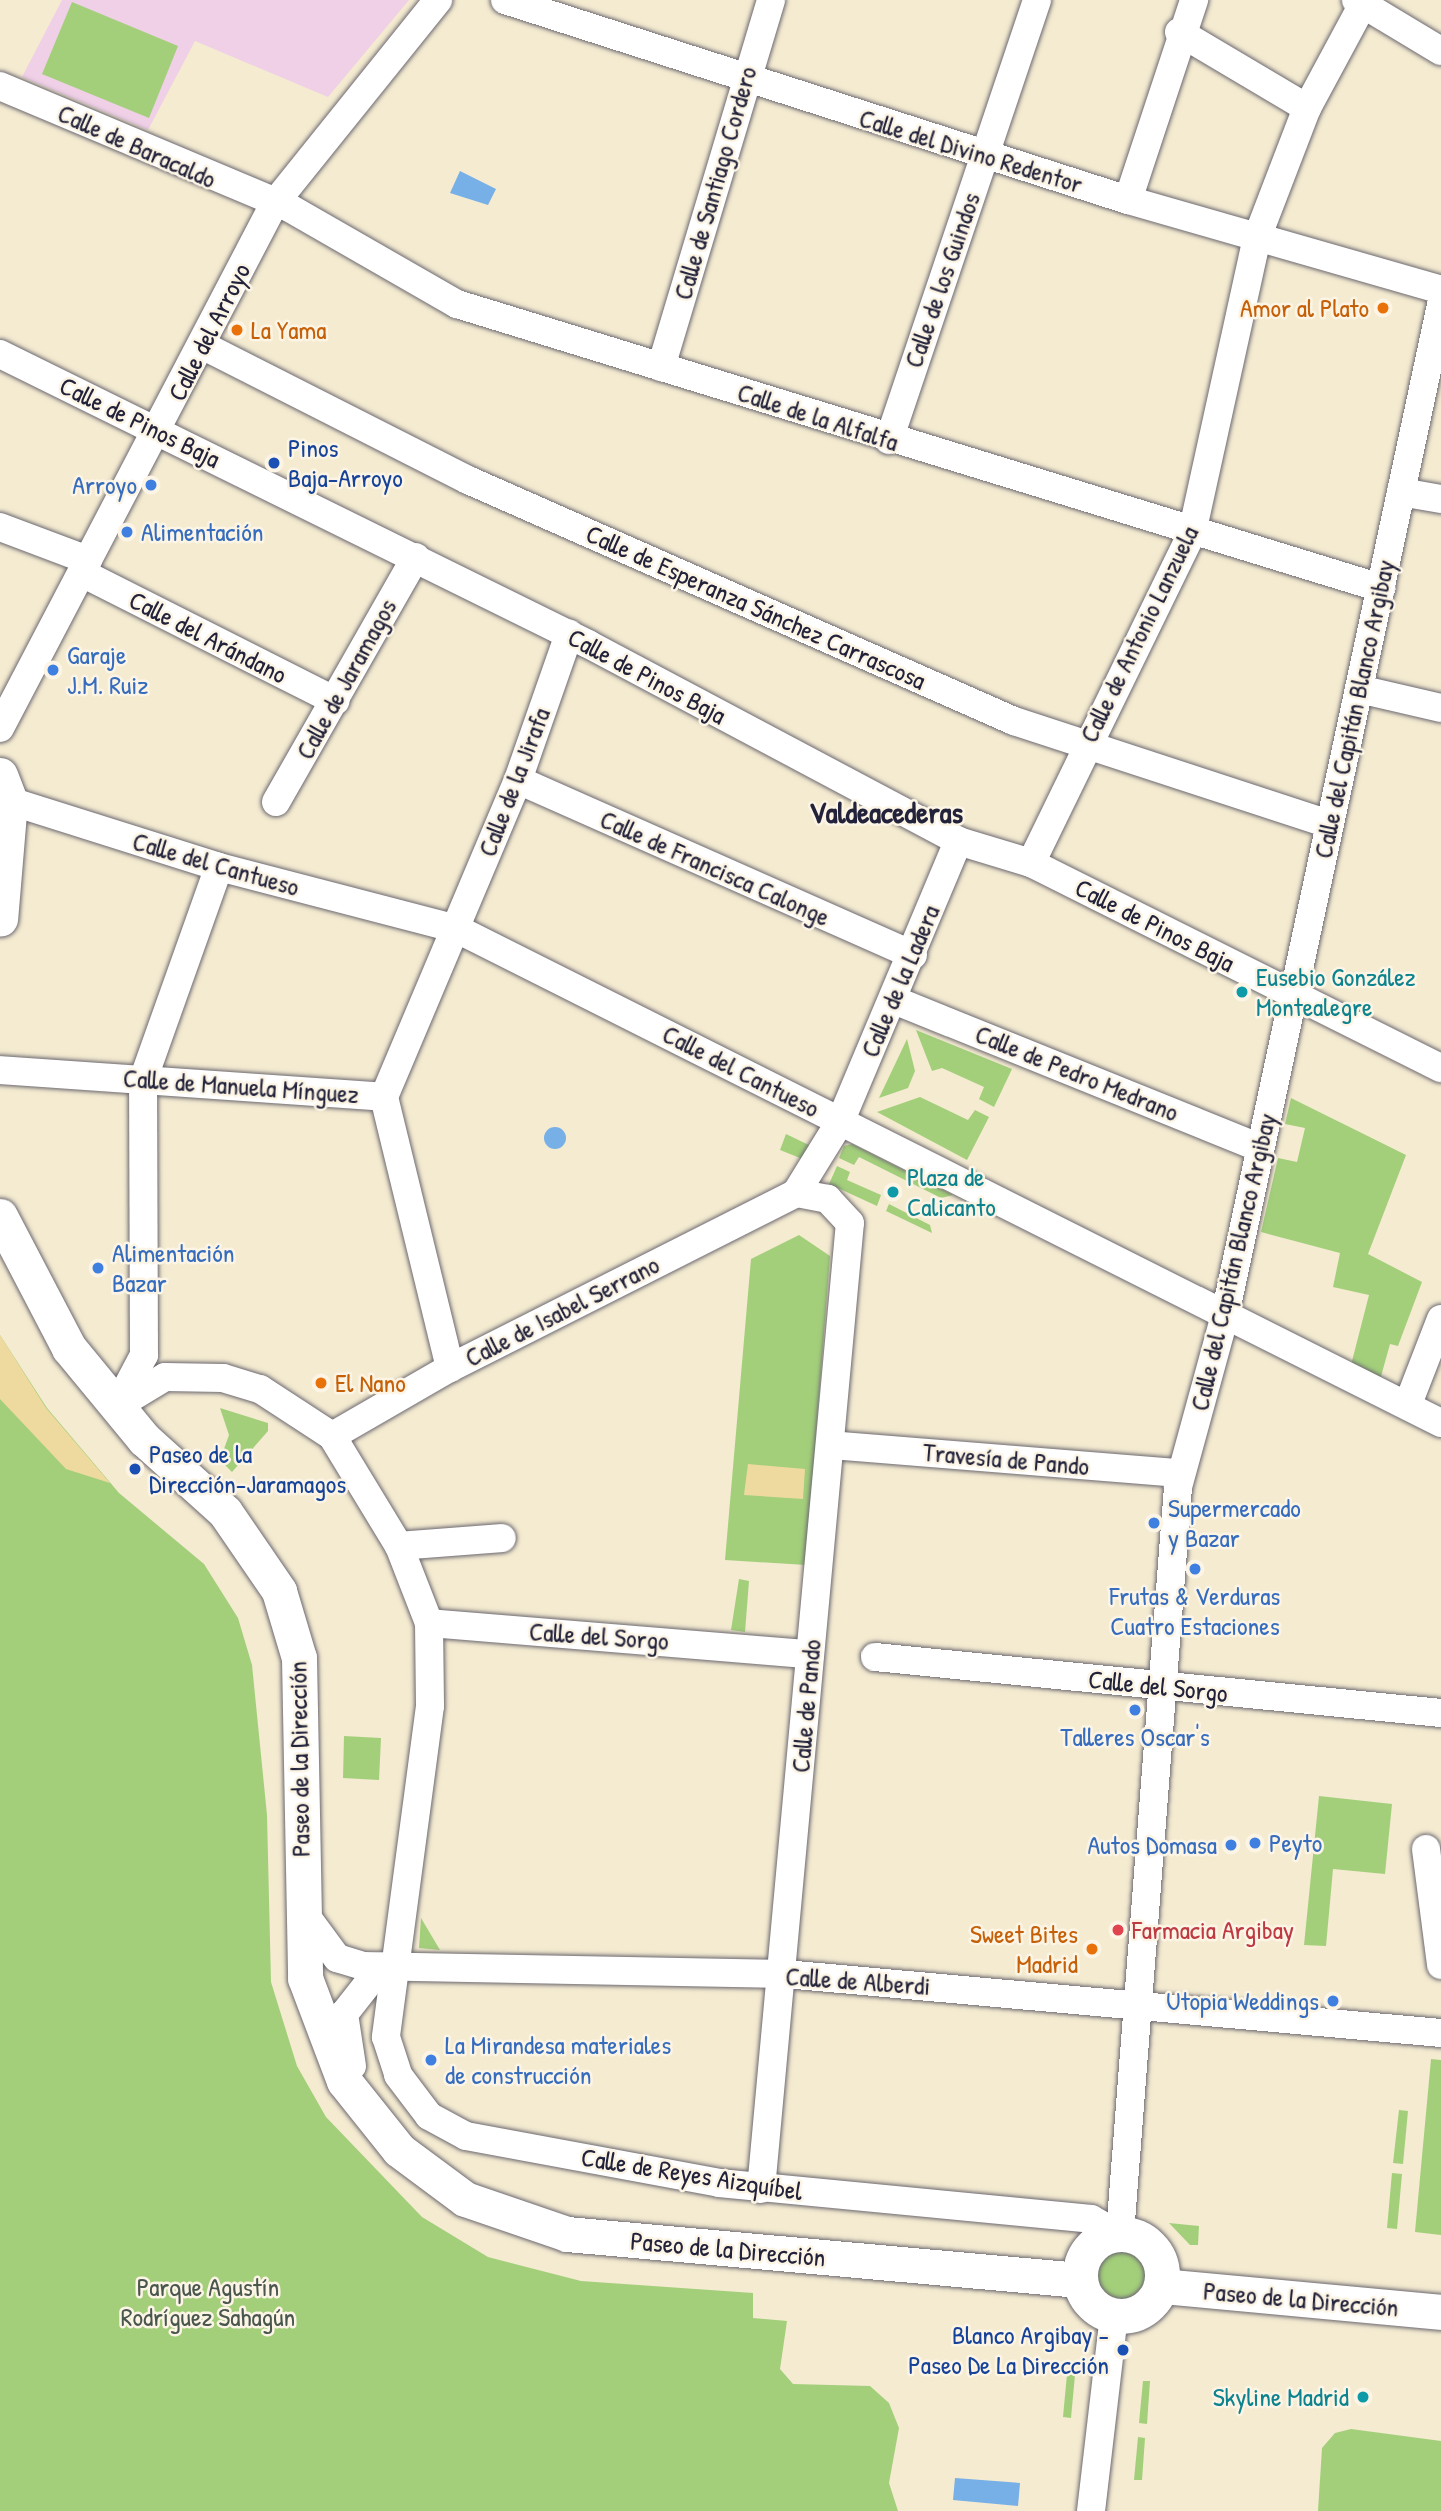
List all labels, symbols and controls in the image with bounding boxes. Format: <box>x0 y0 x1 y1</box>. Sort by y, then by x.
street label: Calle de Santiago Cordero <box>667 63 763 303</box>
street label: Calle de Baracaldo <box>53 97 221 195</box>
street label: Calle del Divino Redentor <box>856 102 1086 200</box>
street label: Calle de los Guindos <box>897 188 987 372</box>
street label: Calle del Arroyo <box>161 258 257 406</box>
place label: Amor al Plato <box>1240 292 1369 324</box>
marker: Amor al Plato <box>1375 300 1391 316</box>
place label: La Yama <box>251 314 326 346</box>
marker: La Yama <box>229 322 245 338</box>
street label: Calle de Pinos Baja <box>55 370 225 474</box>
street label: Calle de la Alfalfa <box>734 376 902 458</box>
place label: Pinos Baja-Arroyo <box>288 432 403 494</box>
marker: Pinos Baja-Arroyo <box>266 455 282 471</box>
place label: Arroyo <box>72 469 137 501</box>
marker: Arroyo <box>143 477 159 493</box>
place label: Alimentación <box>141 516 263 548</box>
street label: Calle de Esperanza Sánchez Carrascosa <box>581 518 931 696</box>
street label: Calle de Antonio Lanzuela <box>1073 521 1205 747</box>
marker: Alimentación <box>119 524 135 540</box>
street label: Calle del Capitán Blanco Argibay <box>1307 557 1401 861</box>
street label: Calle del Arándano <box>124 584 292 690</box>
street label: Calle de Jaramagos <box>289 593 403 765</box>
street label: Calle de Pinos Baja <box>563 621 731 731</box>
place label: Garaje J.M. Ruiz <box>67 639 148 700</box>
marker: Garaje J.M. Ruiz <box>45 662 61 678</box>
street label: Calle de la Jirafa <box>471 703 557 861</box>
district label: Valdeacederas <box>809 794 963 830</box>
street label: Calle de Francisca Calonge <box>595 803 835 933</box>
street label: Calle del Cantueso <box>129 825 303 903</box>
street label: Calle de Pinos Baja <box>1070 871 1240 979</box>
street label: Calle de la Ladera <box>854 900 946 1062</box>
place label: Eusebio González Montealegre <box>1256 961 1416 1023</box>
marker: Eusebio González Montealegre <box>1234 984 1250 1000</box>
street label: Calle del Cantueso <box>657 1018 825 1124</box>
street label: Calle de Pedro Medrano <box>971 1018 1183 1128</box>
street label: Calle de Manuela Mínguez <box>122 1062 360 1110</box>
street label: Calle del Capitán Blanco Argibay <box>1184 1110 1282 1414</box>
place label: Plaza de Calicanto <box>907 1161 996 1222</box>
marker: Plaza de Calicanto <box>885 1184 901 1200</box>
place label: Alimentación Bazar <box>112 1237 234 1298</box>
street label: Calle de Isabel Serrano <box>460 1249 664 1373</box>
marker: Alimentación Bazar <box>90 1260 106 1276</box>
place label: El Nano <box>335 1367 406 1399</box>
marker: El Nano <box>313 1375 329 1391</box>
street label: Travesía de Pando <box>922 1436 1090 1482</box>
place label: Paseo de la Dirección-Jaramagos <box>149 1438 346 1500</box>
marker: Paseo de la Dirección-Jaramagos <box>127 1461 143 1477</box>
place label: Supermercado y Bazar <box>1168 1492 1301 1554</box>
marker: Supermercado y Bazar <box>1146 1515 1162 1531</box>
marker: Frutas & Verduras Cuatro Estaciones <box>1187 1561 1203 1577</box>
place label: Frutas & Verduras Cuatro Estaciones <box>1110 1580 1280 1642</box>
street label: Calle del Sorgo <box>528 1616 670 1656</box>
street label: Calle de Pando <box>785 1638 827 1774</box>
street label: Paseo de la Dirección <box>282 1661 316 1857</box>
street label: Calle del Sorgo <box>1087 1663 1229 1709</box>
marker: Talleres Oscar's <box>1127 1702 1143 1718</box>
place label: Talleres Oscar's <box>1060 1721 1210 1753</box>
place label: Peyto <box>1269 1827 1322 1859</box>
place label: Autos Domasa <box>1088 1829 1217 1861</box>
marker: Peyto <box>1247 1835 1263 1851</box>
marker: Autos Domasa <box>1223 1837 1239 1853</box>
place label: Farmacia Argibay <box>1132 1914 1294 1946</box>
place label: Sweet Bites Madrid <box>970 1918 1078 1980</box>
marker: Farmacia Argibay <box>1110 1922 1126 1938</box>
marker: Sweet Bites Madrid <box>1084 1941 1100 1957</box>
street label: Calle de Alberdi <box>785 1960 931 2002</box>
place label: Utopia Weddings <box>1166 1985 1319 2017</box>
marker: Utopia Weddings <box>1325 1993 1341 2009</box>
place label: La Mirandesa materiales de construcción <box>445 2029 671 2090</box>
marker: La Mirandesa materiales de construcción <box>423 2052 439 2068</box>
street label: Calle de Reyes Aizquíbel <box>579 2141 805 2207</box>
street label: Paseo de la Dirección <box>629 2225 827 2273</box>
park label: Parque Agustín Rodríguez Sahagún <box>121 2271 295 2332</box>
street label: Paseo de la Dirección <box>1202 2275 1400 2323</box>
place label: Blanco Argibay - Paseo De La Dirección <box>908 2319 1109 2380</box>
marker: Blanco Argibay - Paseo De La Dirección <box>1115 2342 1131 2358</box>
place label: Skyline Madrid <box>1213 2381 1349 2413</box>
marker: Skyline Madrid <box>1355 2389 1371 2405</box>

